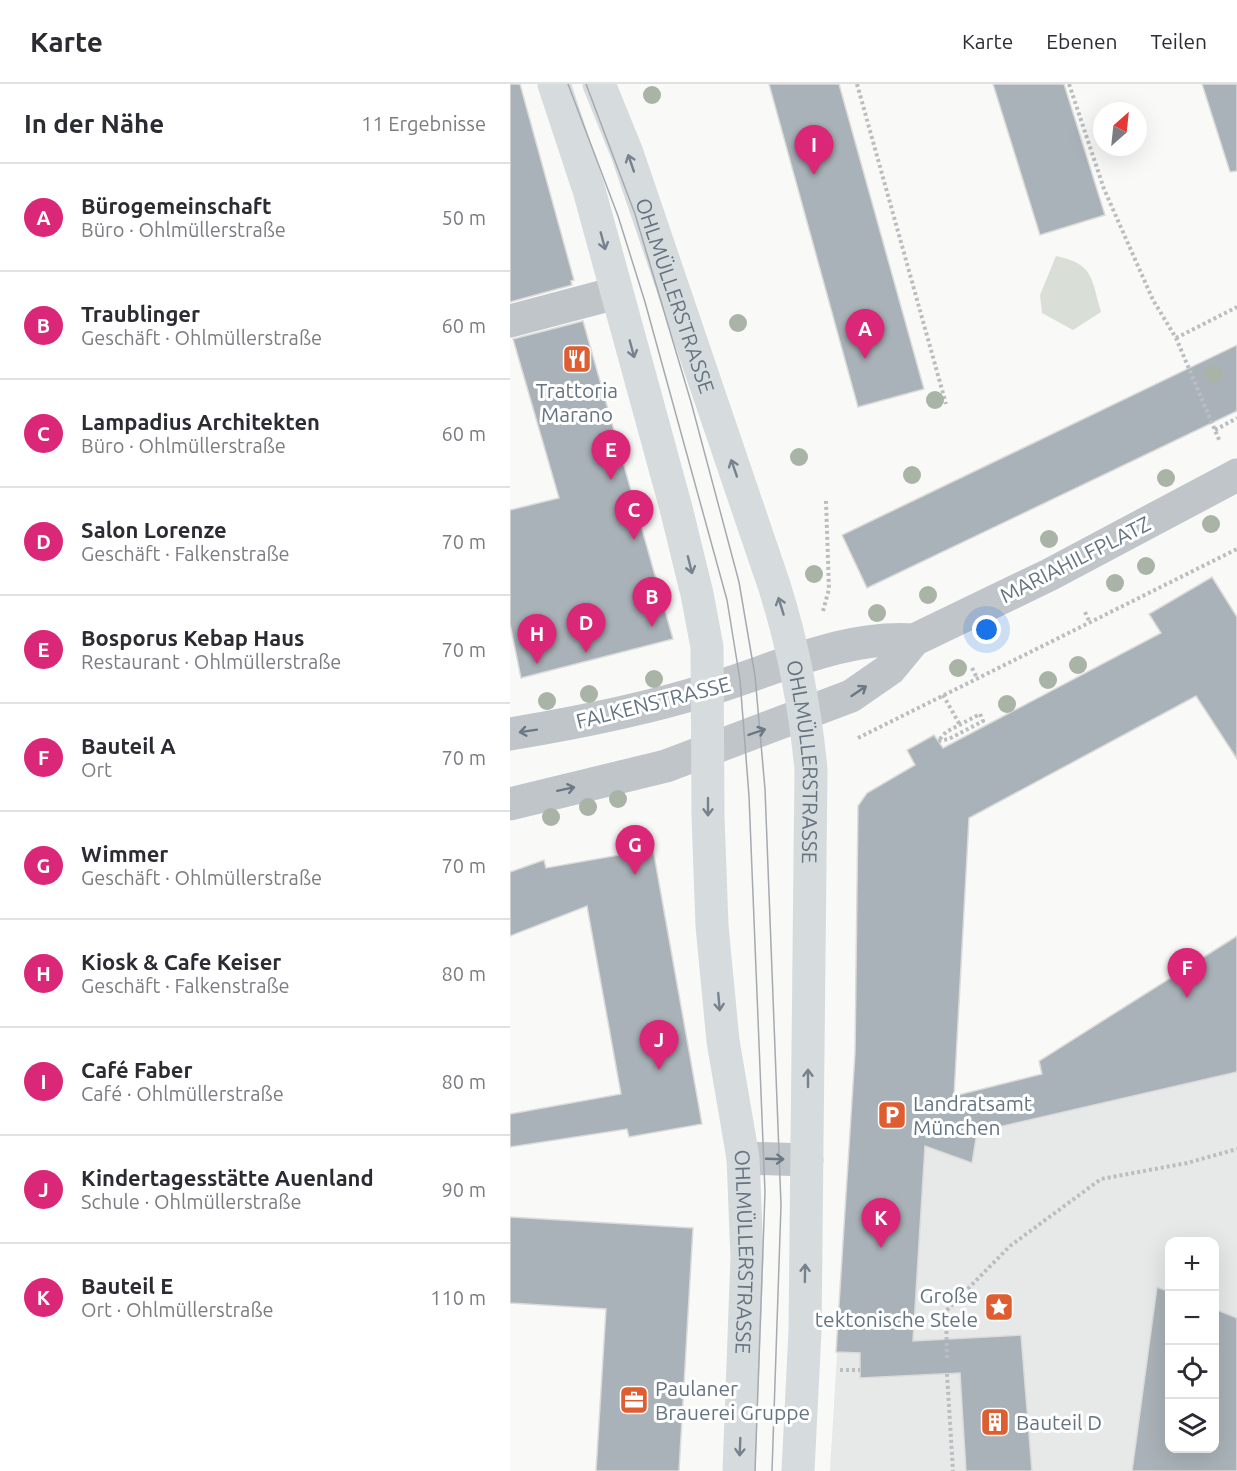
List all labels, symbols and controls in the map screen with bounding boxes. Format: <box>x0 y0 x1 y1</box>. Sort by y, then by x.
text: Karte <box>30 26 103 57</box>
text: Karte <box>962 29 1013 53</box>
text: Ebenen <box>1046 29 1118 53</box>
text: Teilen <box>1151 29 1207 53</box>
north arrow <box>1093 102 1147 156</box>
text: In der Nähe <box>24 109 164 138</box>
text: 11 Ergebnisse <box>361 112 486 135</box>
pin: I <box>794 126 834 175</box>
one-way arrow <box>624 154 635 173</box>
text: Bürogemeinschaft <box>81 193 271 218</box>
street label: OHLMÜLLERSTRASSE <box>631 195 720 396</box>
text: A <box>36 206 51 229</box>
text: 50 m <box>442 206 486 229</box>
text: Büro · Ohlmüllerstraße <box>81 218 286 241</box>
one-way arrow <box>597 232 609 251</box>
text: Traublinger <box>81 301 200 326</box>
pin: A <box>846 310 884 359</box>
text: B <box>37 314 50 337</box>
text: 60 m <box>442 314 486 337</box>
text: Geschäft · Ohlmüllerstraße <box>81 326 322 349</box>
one-way arrow <box>627 339 638 358</box>
restaurant icon: Trattoria Marano <box>561 343 593 375</box>
place label: Trattoria Marano <box>536 378 618 426</box>
text: Lampadius Architekten <box>81 409 320 434</box>
text: C <box>37 422 50 445</box>
text: 60 m <box>442 422 486 445</box>
pin: E <box>592 430 630 480</box>
text: Büro · Ohlmüllerstraße <box>81 434 286 457</box>
one-way arrow <box>727 459 738 478</box>
pin: C <box>614 490 654 540</box>
street label: MARIAHILFPLATZ <box>996 511 1154 607</box>
text: Salon Lorenze <box>81 517 227 542</box>
text: D <box>36 530 51 553</box>
text: 70 m <box>442 530 486 553</box>
text: Geschäft · Falkenstraße <box>81 542 290 565</box>
one-way arrow <box>685 555 697 574</box>
pin: B <box>632 578 672 627</box>
one-way arrow <box>774 596 785 615</box>
pin: D <box>566 604 606 653</box>
pin: H <box>518 614 556 664</box>
your location <box>972 615 1001 644</box>
text: Bosporus Kebap Haus <box>81 625 304 650</box>
text: E <box>38 638 49 661</box>
text: 70 m <box>442 638 486 661</box>
text: Restaurant · Ohlmüllerstraße <box>81 650 341 673</box>
street label: OHLMÜLLERSTRASSE <box>782 658 823 864</box>
street label: FALKENSTRASSE <box>573 671 733 733</box>
one-way arrow <box>850 684 867 696</box>
one-way arrow <box>747 725 766 736</box>
one-way arrow <box>519 726 538 737</box>
text: Bauteil A <box>81 733 176 758</box>
text: F <box>38 746 49 769</box>
text: 70 m <box>442 746 486 769</box>
text: Ort <box>81 758 112 781</box>
one-way arrow <box>556 783 576 794</box>
one-way arrow <box>702 797 714 817</box>
pin: G <box>616 826 654 875</box>
text: Wimmer <box>81 841 168 866</box>
text: G <box>37 854 50 877</box>
text: 70 m <box>442 854 486 877</box>
text: Geschäft · Ohlmüllerstraße <box>81 866 322 889</box>
pin: F <box>1168 948 1206 998</box>
text: Kiosk & Cafe Keiser <box>81 949 281 974</box>
text: H <box>36 962 51 985</box>
text: 80 m <box>442 962 486 985</box>
text: Geschäft · Falkenstraße <box>81 974 290 997</box>
one-way arrow <box>714 992 725 1011</box>
pin: J <box>640 1020 678 1070</box>
text: Café Faber <box>81 1057 193 1082</box>
one-way arrow <box>802 1068 814 1088</box>
text: I <box>40 1070 47 1093</box>
text: 80 m <box>442 1070 486 1093</box>
text: Café · Ohlmüllerstraße <box>81 1082 284 1105</box>
place label: Landratsamt München <box>913 1091 1032 1139</box>
parking icon: Landratsamt München <box>876 1099 908 1131</box>
street label: OHLMÜLLERSTRASSE <box>730 1148 759 1355</box>
one-way arrow <box>764 1153 784 1165</box>
text: Kindertagesstätte Auenland <box>81 1165 374 1190</box>
text: J <box>38 1178 49 1201</box>
text: 90 m <box>442 1178 486 1201</box>
text: Schule · Ohlmüllerstraße <box>81 1190 301 1213</box>
pin: K <box>862 1198 901 1248</box>
map controls <box>1165 1237 1219 1453</box>
button: + <box>1165 1237 1219 1291</box>
one-way arrow <box>800 1263 811 1283</box>
text: Bauteil E <box>81 1273 173 1298</box>
place label: Große tektonische Stele <box>815 1283 978 1331</box>
text: K <box>37 1286 50 1309</box>
text: 110 m <box>430 1286 486 1309</box>
place icon: Große tektonische Stele <box>983 1291 1015 1323</box>
button: − <box>1165 1291 1219 1345</box>
text: Ort · Ohlmüllerstraße <box>81 1298 273 1321</box>
button: locate <box>1165 1345 1219 1399</box>
place label: Paulaner Brauerei Gruppe <box>655 1376 810 1424</box>
office icon: Paulaner Brauerei Gruppe <box>618 1384 650 1416</box>
button: layers <box>1165 1399 1219 1453</box>
building icon: Bauteil D <box>979 1406 1011 1438</box>
place label: Bauteil D <box>1016 1410 1102 1434</box>
one-way arrow <box>734 1437 745 1457</box>

